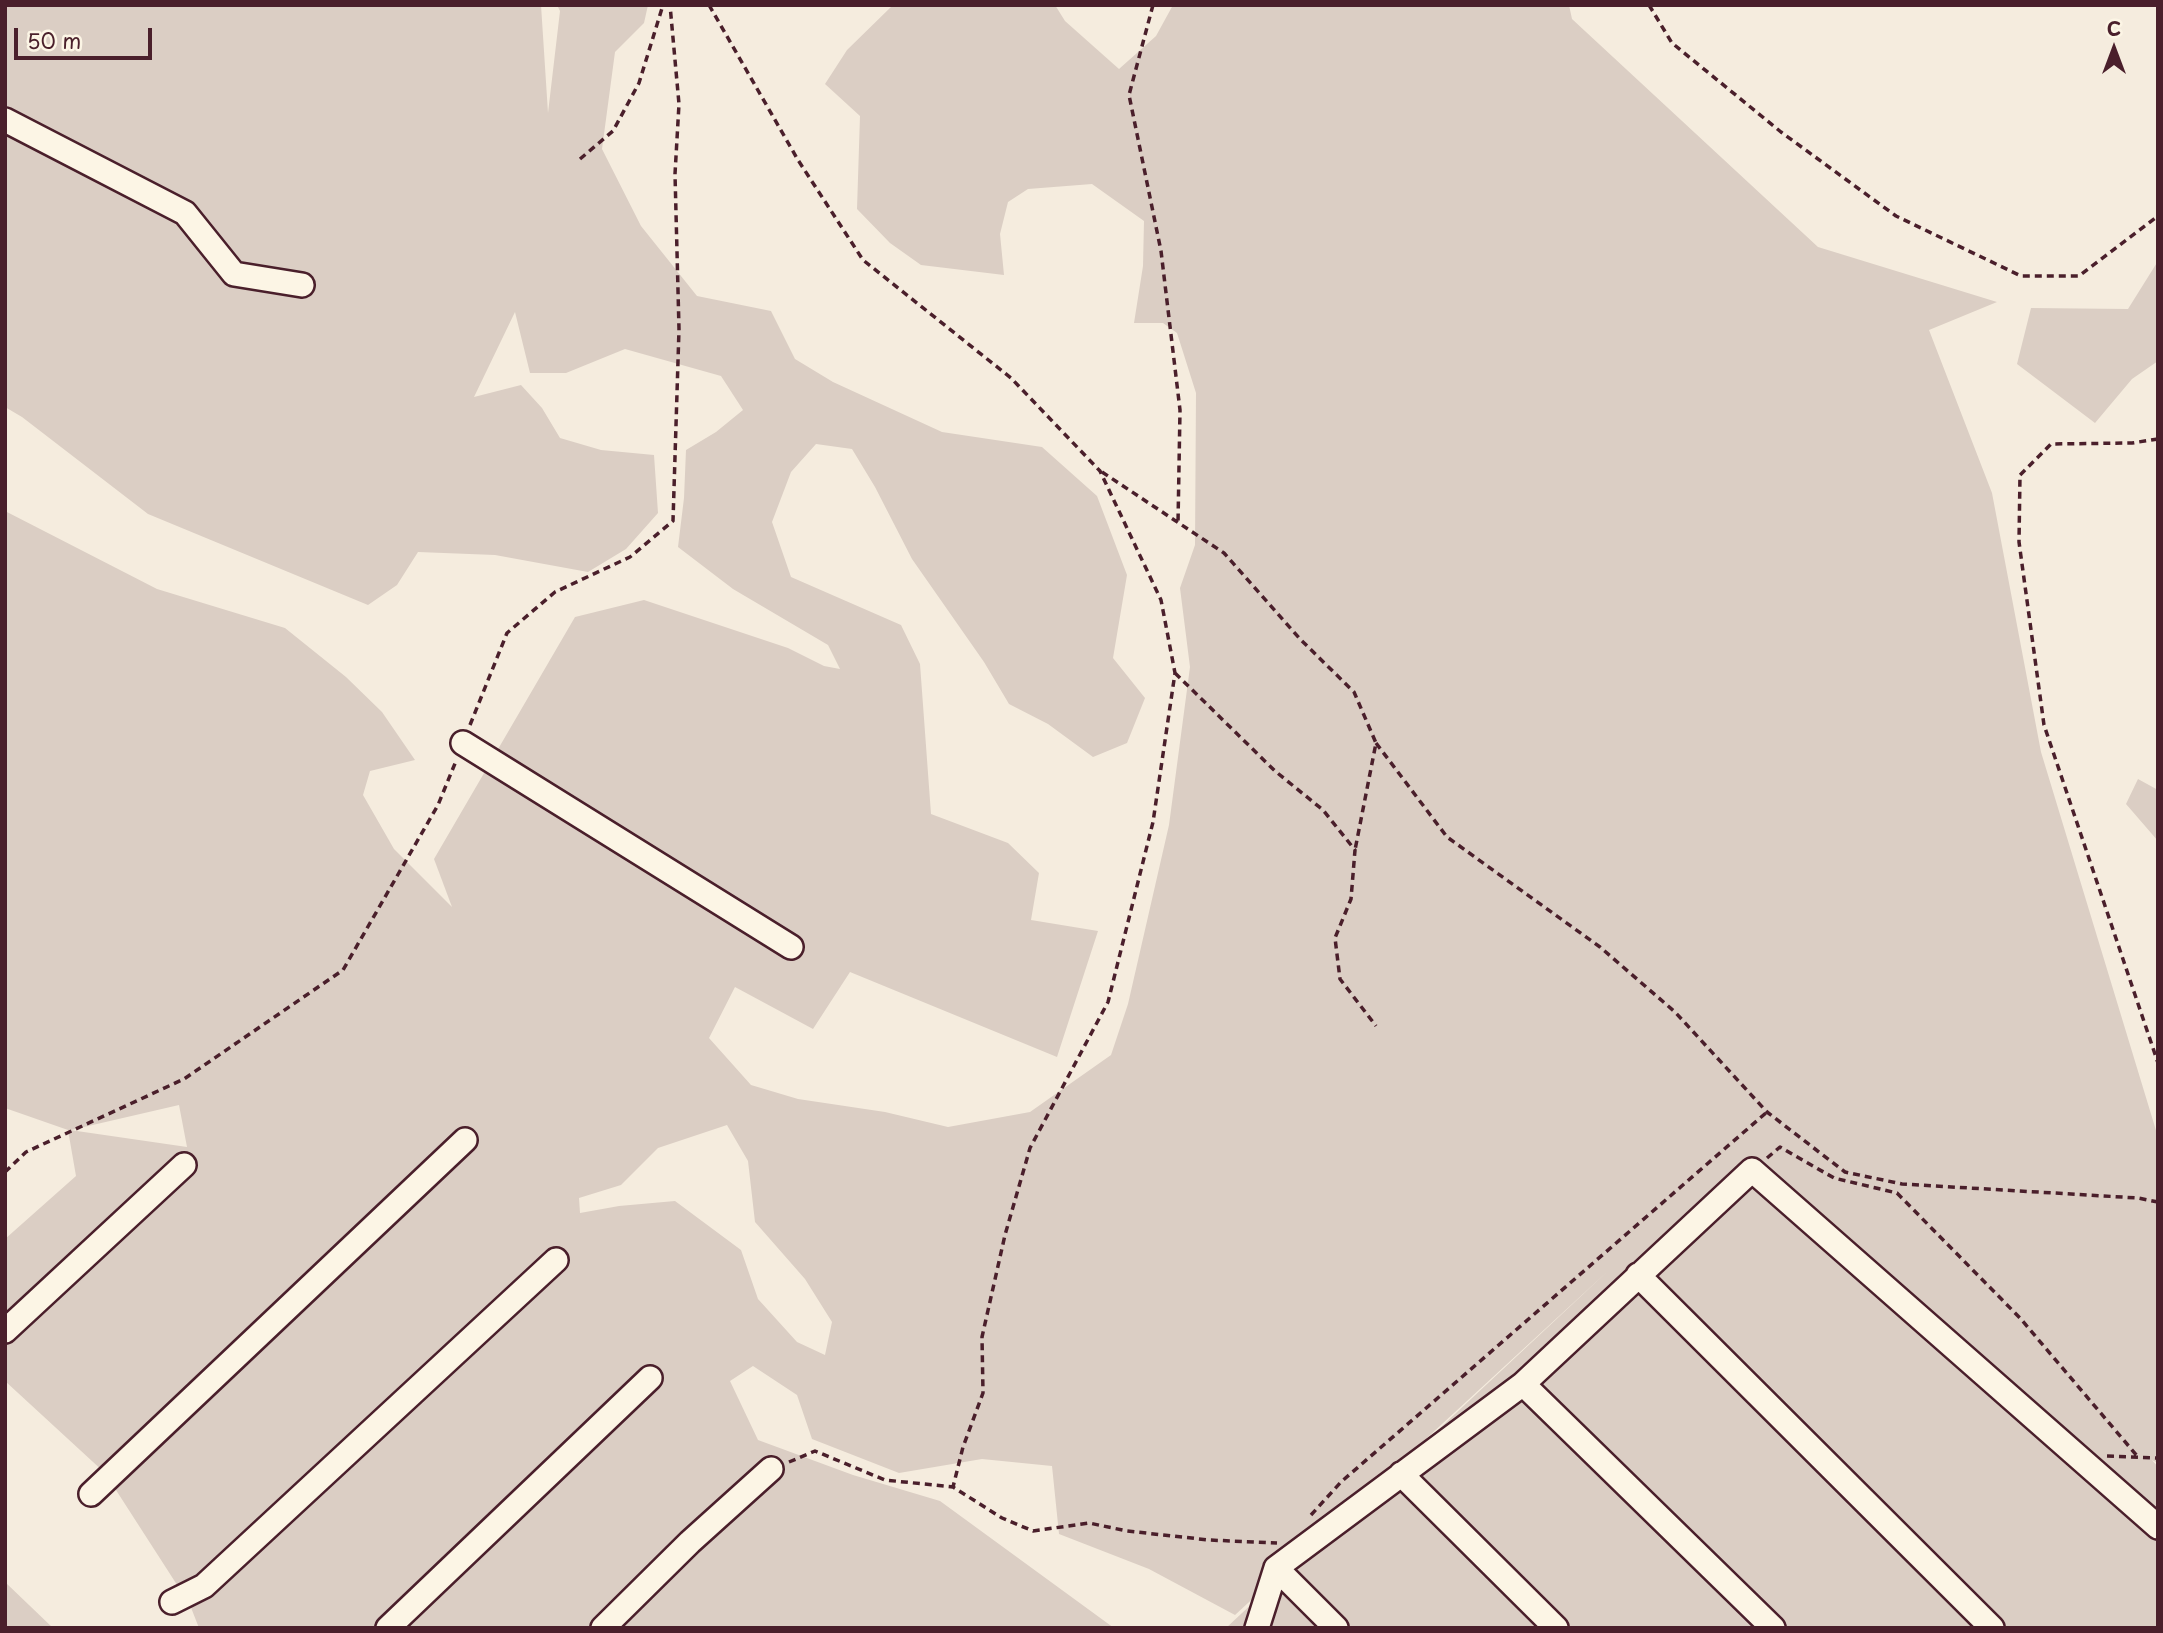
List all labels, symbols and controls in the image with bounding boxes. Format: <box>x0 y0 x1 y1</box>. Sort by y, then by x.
scale bar <box>18 14 156 58</box>
north arrow <box>2079 14 2149 84</box>
text: С <box>2107 14 2121 42</box>
text: 50 m <box>27 24 81 56</box>

